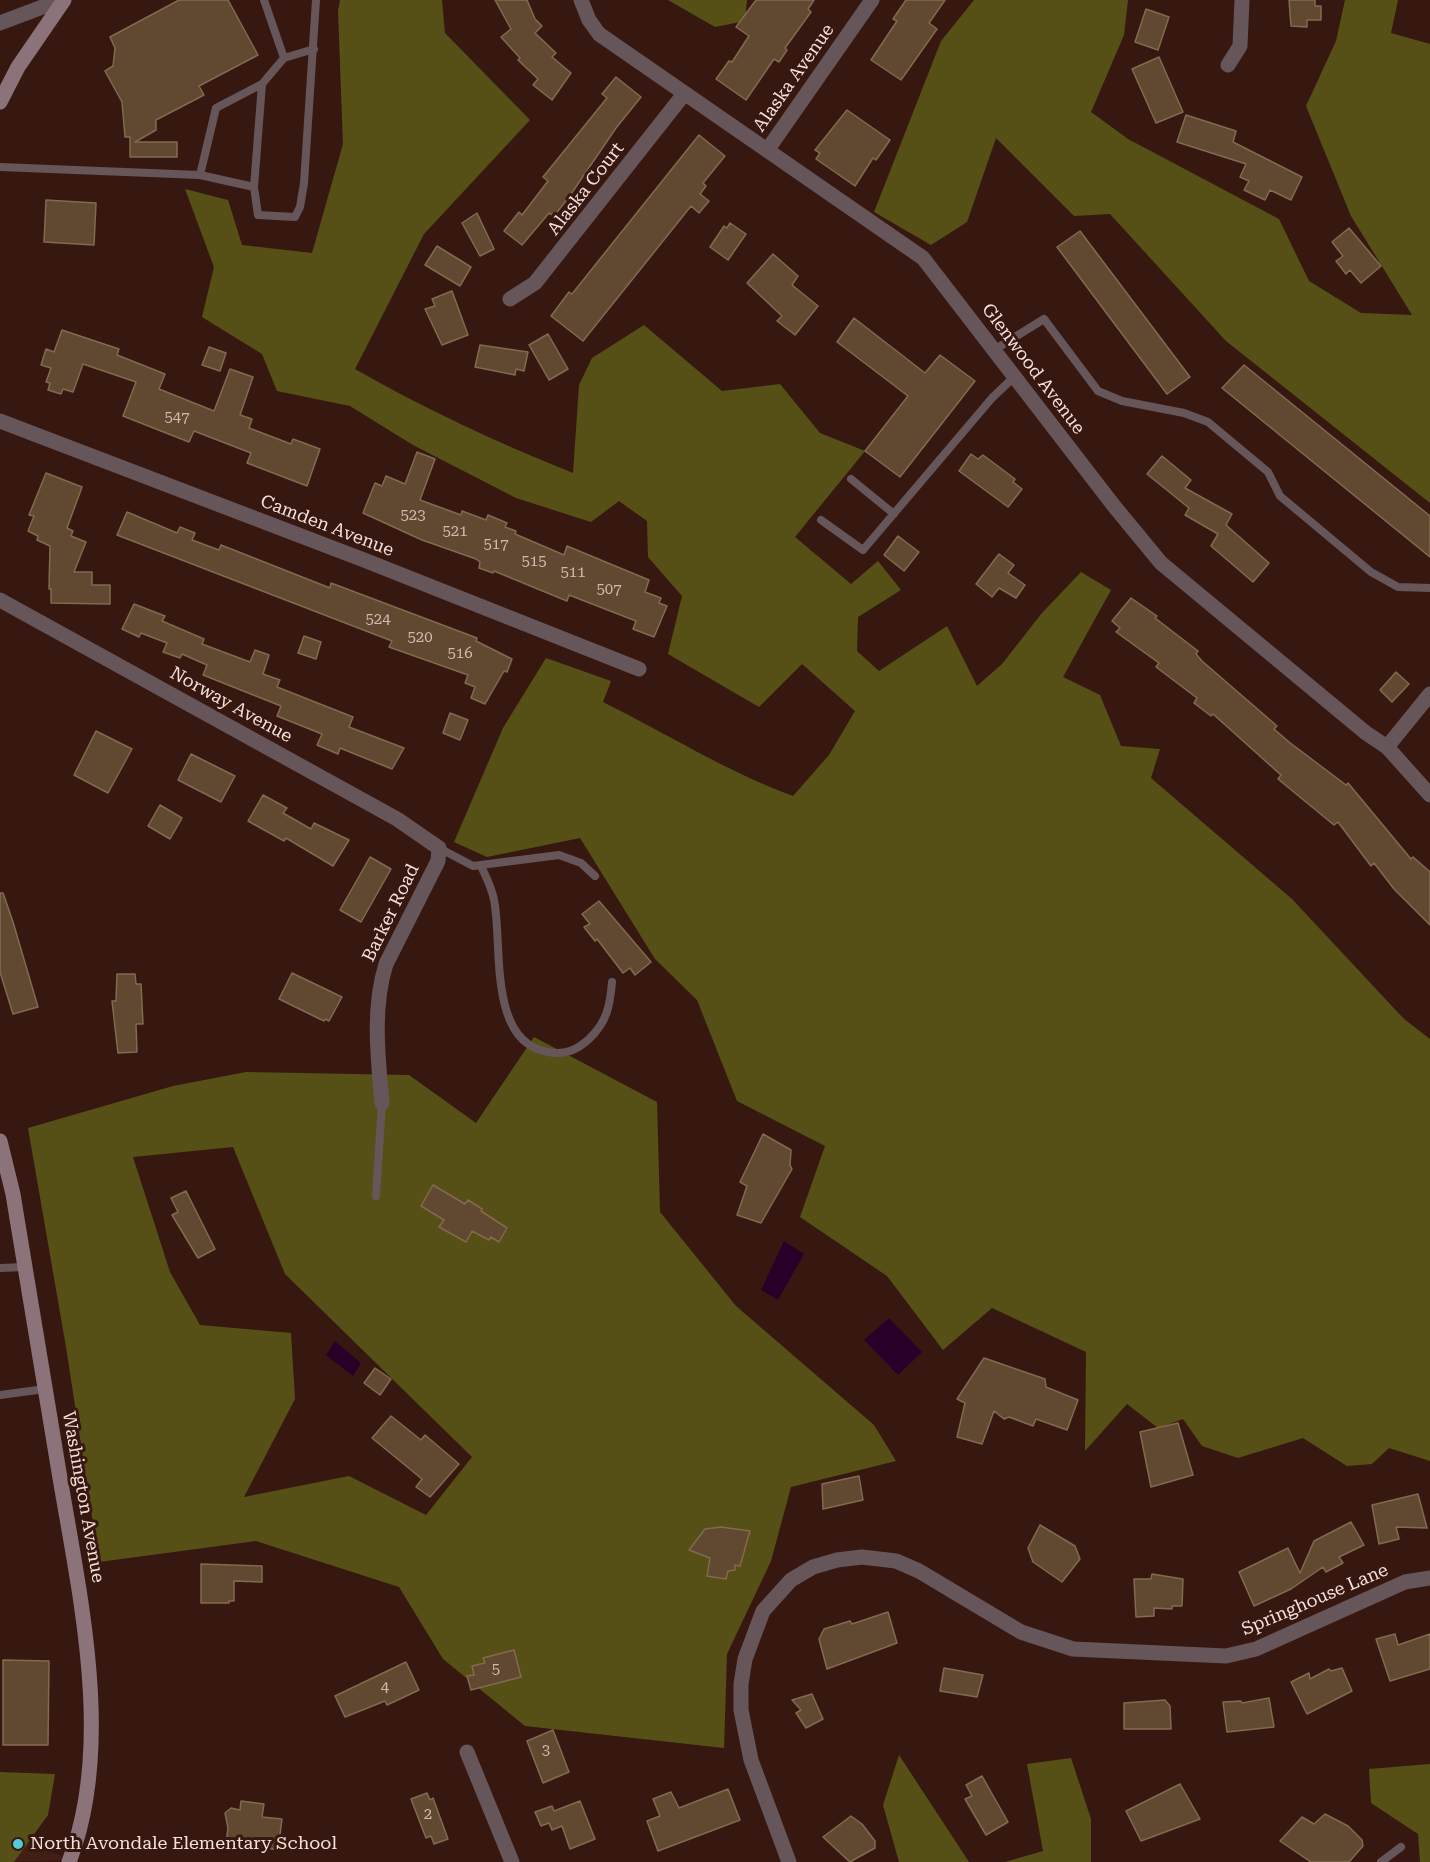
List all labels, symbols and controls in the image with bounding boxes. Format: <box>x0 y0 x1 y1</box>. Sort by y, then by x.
street label: Alaska Avenue <box>749 20 839 136</box>
street label: Alaska Court <box>543 138 629 240</box>
street label: Glenwood Avenue <box>977 299 1089 439</box>
house number: 547 <box>164 409 190 427</box>
street label: Camden Avenue <box>257 491 397 561</box>
house number: 523 <box>400 507 426 525</box>
house number: 521 <box>442 523 468 541</box>
house number: 517 <box>483 536 509 554</box>
house number: 515 <box>521 553 547 571</box>
house number: 511 <box>560 564 586 582</box>
house number: 507 <box>596 581 622 599</box>
house number: 524 <box>365 611 391 629</box>
house number: 520 <box>407 629 433 647</box>
house number: 516 <box>447 645 473 663</box>
street label: Norway Avenue <box>166 662 296 748</box>
street label: Barker Road <box>358 861 424 965</box>
street label: Washington Avenue <box>57 1410 109 1584</box>
street label: Springhouse Lane <box>1238 1559 1392 1641</box>
house number: 5 <box>492 1661 500 1679</box>
house number: 4 <box>381 1679 389 1697</box>
house number: 3 <box>542 1742 550 1760</box>
house number: 2 <box>424 1806 432 1824</box>
place label: North Avondale Elementary School <box>30 1833 337 1855</box>
marker: North Avondale Elementary School <box>11 1837 25 1851</box>

